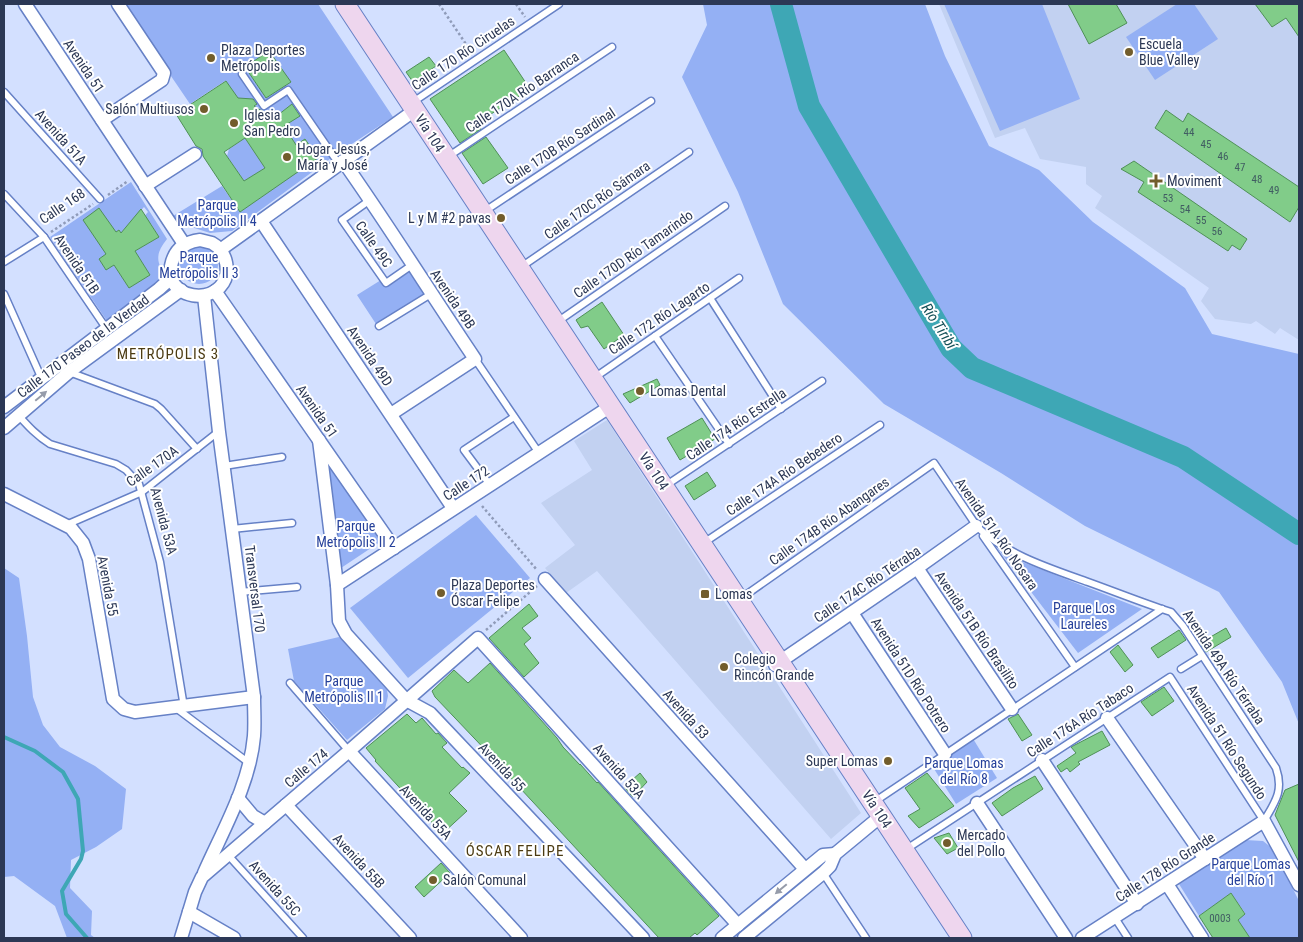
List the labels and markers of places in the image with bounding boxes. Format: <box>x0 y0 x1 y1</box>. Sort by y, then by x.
place label: Escuela Blue Valley <box>1139 36 1200 68</box>
place label: Plaza Deportes Metrópolis <box>221 42 305 74</box>
marker: Escuela Blue Valley <box>1123 46 1135 58</box>
marker: Plaza Deportes Metrópolis <box>205 52 217 64</box>
place label: Salón Multiusos <box>105 101 194 117</box>
marker: Salón Multiusos <box>198 103 210 115</box>
place label: Iglesia San Pedro <box>244 107 300 139</box>
marker: Iglesia San Pedro <box>228 117 240 129</box>
place label: Hogar Jesús, María y José <box>297 141 370 173</box>
marker: Hogar Jesús, María y José <box>281 151 293 163</box>
place label: Moviment <box>1167 173 1222 189</box>
marker: Moviment <box>1149 174 1163 188</box>
place label: L y M #2 pavas <box>408 210 491 226</box>
marker: L y M #2 pavas <box>495 212 507 224</box>
place label: Lomas Dental <box>650 383 726 399</box>
marker: Lomas Dental <box>634 385 646 397</box>
place label: Plaza Deportes Óscar Felipe <box>451 577 535 609</box>
place label: Lomas <box>715 586 752 602</box>
marker: Plaza Deportes Óscar Felipe <box>435 587 447 599</box>
marker: Lomas <box>699 588 711 600</box>
place label: Colegio Rincón Grande <box>734 651 815 683</box>
marker: Colegio Rincón Grande <box>718 661 730 673</box>
place label: Super Lomas <box>806 753 878 769</box>
marker: Super Lomas <box>882 755 894 767</box>
place label: Mercado del Pollo <box>957 827 1005 859</box>
marker: Mercado del Pollo <box>941 837 953 849</box>
place label: Salón Comunal <box>443 872 526 888</box>
marker: Salón Comunal <box>427 874 439 886</box>

